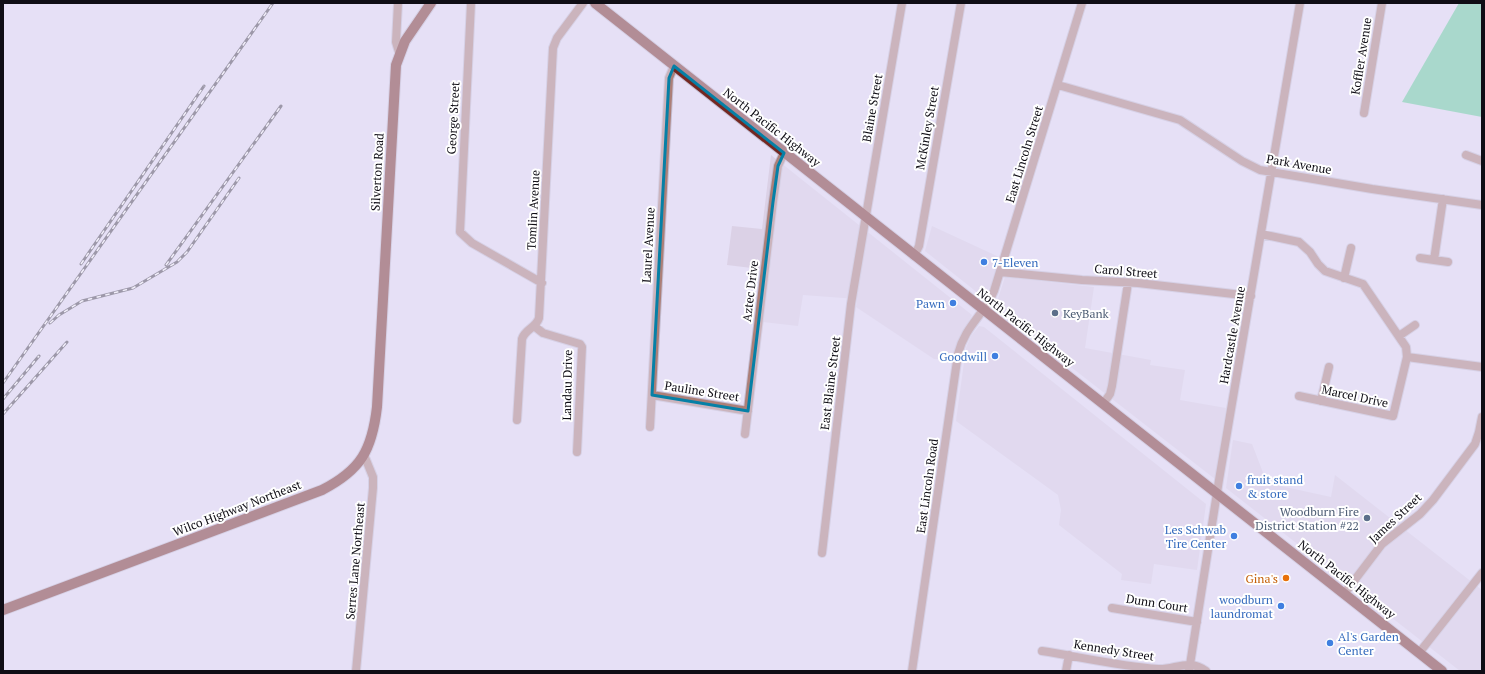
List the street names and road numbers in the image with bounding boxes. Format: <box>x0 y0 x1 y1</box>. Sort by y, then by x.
street label: Koffler Avenue <box>1347 16 1375 96</box>
street label: Blaine Street <box>859 72 885 143</box>
street label: George Street <box>444 81 462 155</box>
street label: North Pacific Highway <box>720 84 824 170</box>
street label: McKinley Street <box>912 84 942 171</box>
street label: East Lincoln Street <box>1002 103 1046 204</box>
street label: Silverton Road <box>367 132 387 211</box>
street label: Park Avenue <box>1265 151 1333 177</box>
street label: Tomlin Avenue <box>523 170 543 250</box>
street label: Laurel Avenue <box>639 207 657 283</box>
street label: Aztec Drive <box>739 259 761 323</box>
street label: Carol Street <box>1094 261 1159 281</box>
street label: North Pacific Highway <box>974 284 1078 370</box>
street label: Hardcastle Avenue <box>1216 285 1248 385</box>
street label: East Blaine Street <box>817 335 843 431</box>
street label: Landau Drive <box>559 349 575 421</box>
street label: Pauline Street <box>664 378 741 404</box>
street label: Marcel Drive <box>1320 382 1390 410</box>
street label: East Lincoln Road <box>913 437 941 534</box>
street label: Wilco Highway Northeast <box>171 476 304 539</box>
street label: James Street <box>1365 489 1425 546</box>
street label: Serres Lane Northeast <box>342 501 368 620</box>
street label: North Pacific Highway <box>1295 536 1399 622</box>
street label: Dunn Court <box>1125 591 1190 615</box>
street label: Kennedy Street <box>1073 636 1156 664</box>

